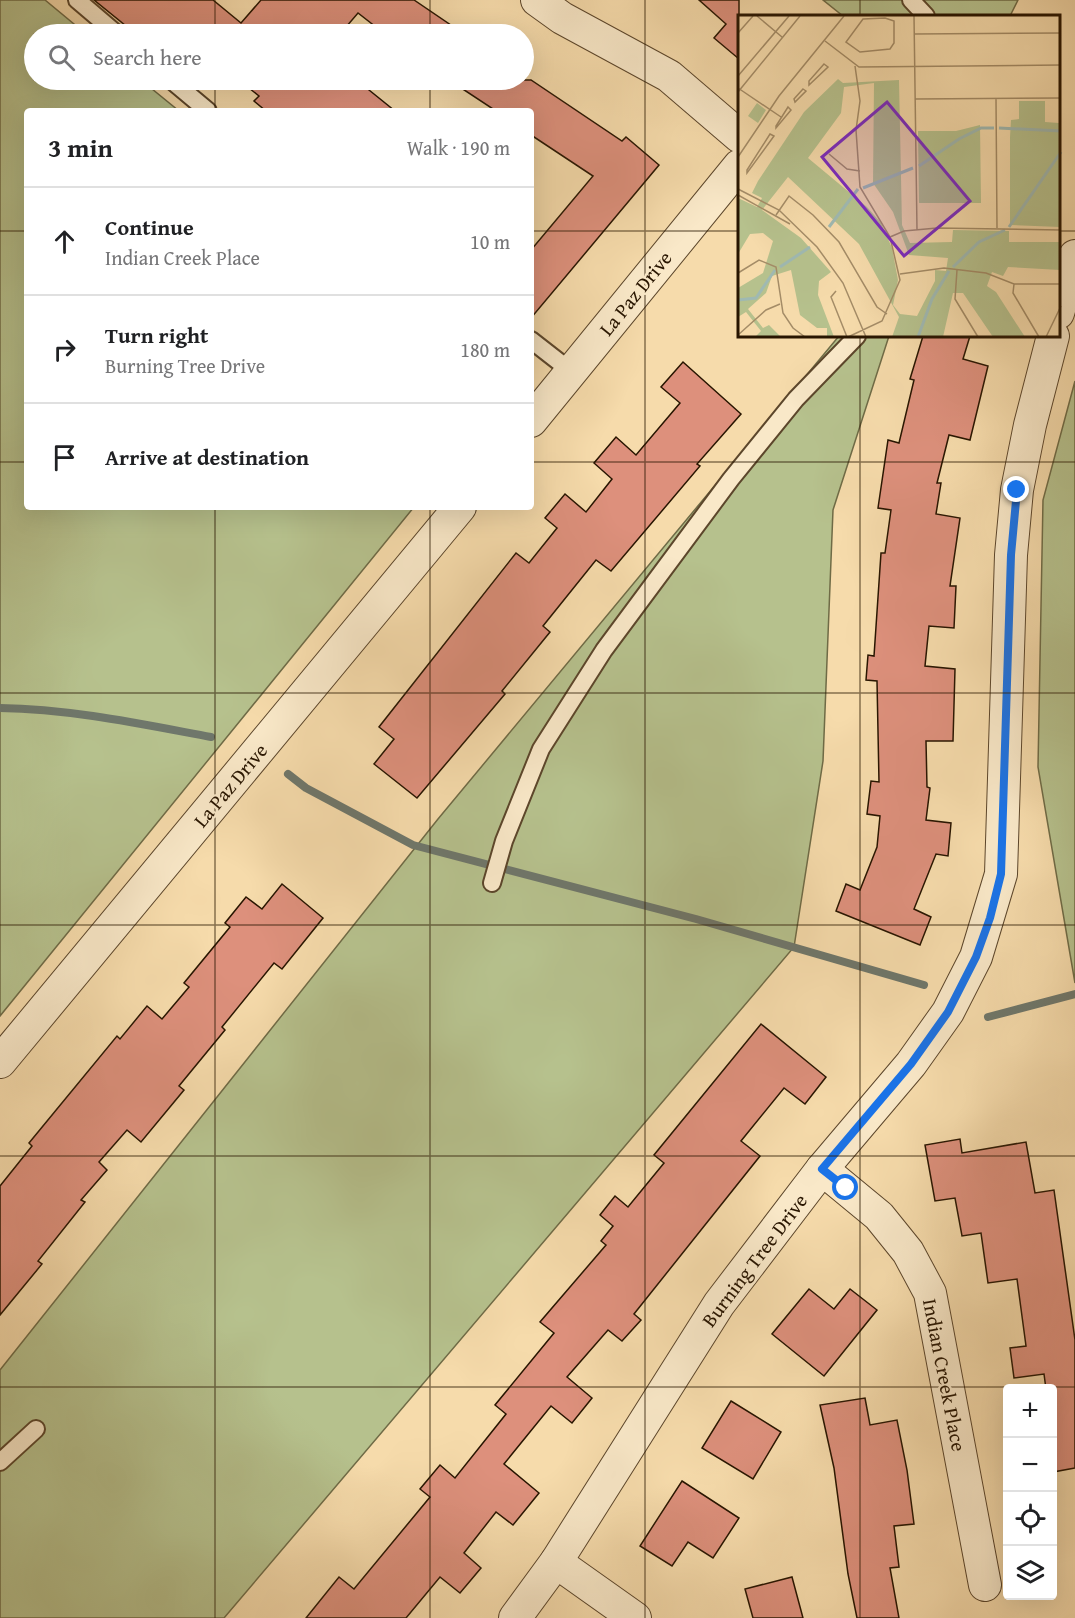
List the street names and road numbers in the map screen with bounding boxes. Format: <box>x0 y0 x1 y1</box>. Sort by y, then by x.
street label: La Paz Drive <box>592 244 678 342</box>
street label: La Paz Drive <box>186 737 274 833</box>
street label: Burning Tree Drive <box>694 1187 814 1333</box>
street label: Indian Creek Place <box>916 1296 974 1454</box>

